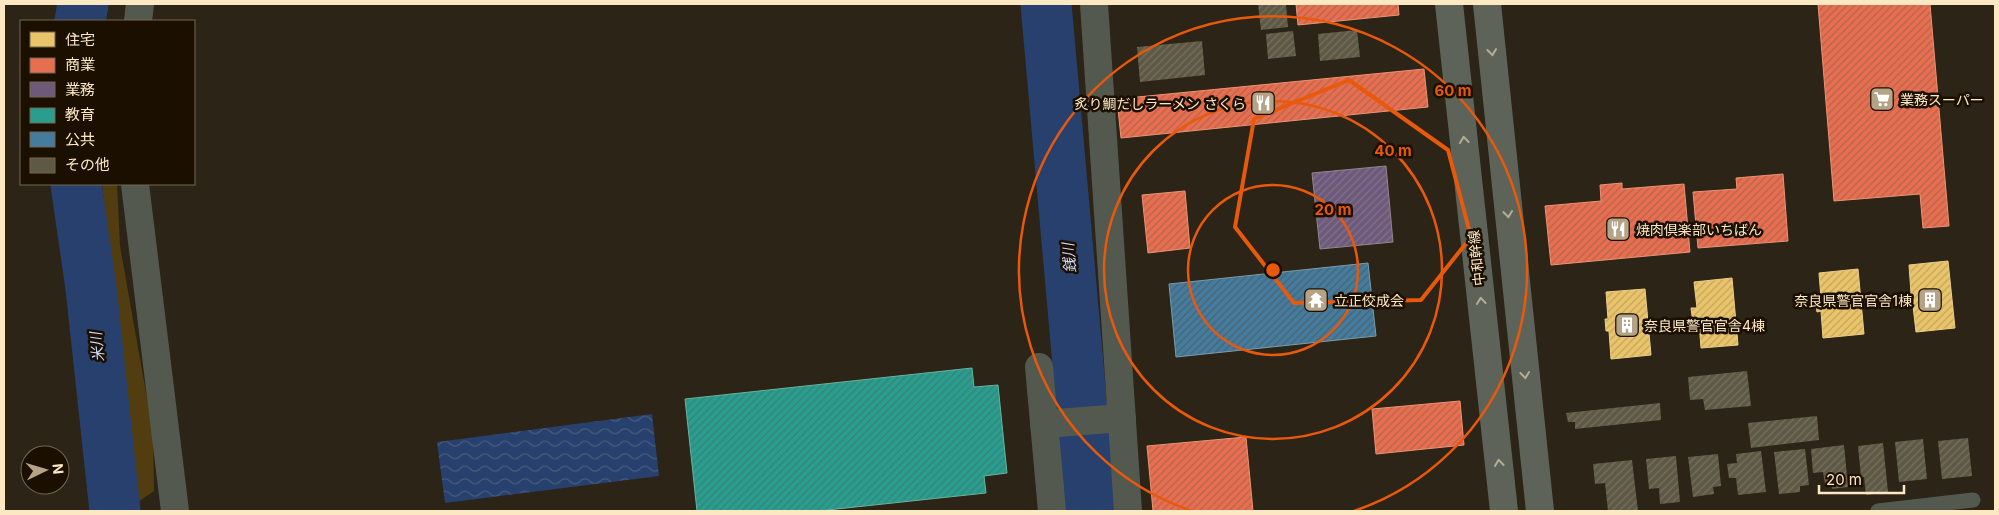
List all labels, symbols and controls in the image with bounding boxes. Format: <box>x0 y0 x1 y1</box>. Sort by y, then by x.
legend <box>20 20 195 185</box>
text: 住宅 <box>65 30 95 49</box>
one-way arrow <box>1486 49 1497 57</box>
text: 商業 <box>65 55 95 74</box>
text: 業務 <box>65 80 95 99</box>
text: 60 m <box>1434 81 1472 100</box>
supermarket icon: 業務スーパー <box>1869 86 1895 112</box>
restaurant icon: 炙り鯛だしラーメン さくら <box>1250 90 1276 116</box>
place label: 業務スーパー <box>1900 91 1984 108</box>
place label: 炙り鯛だしラーメン さくら <box>1075 95 1246 112</box>
text: 教育 <box>65 105 95 124</box>
text: 公共 <box>65 130 95 149</box>
one-way arrow <box>1459 135 1470 143</box>
text: 40 m <box>1374 141 1412 160</box>
text: その他 <box>65 155 110 174</box>
text: 20 m <box>1315 200 1351 219</box>
one-way arrow <box>1503 210 1514 218</box>
restaurant icon: 焼肉倶楽部いちばん <box>1605 216 1631 242</box>
place label: 焼肉倶楽部いちばん <box>1636 221 1762 238</box>
street label: 中和幹線 <box>1465 229 1487 287</box>
water label: 銭川 <box>1058 240 1080 274</box>
centre of rings <box>1264 261 1282 279</box>
temple icon: 立正佼成会 <box>1303 287 1329 313</box>
building icon: 奈良県警官官舎1棟 <box>1917 287 1943 313</box>
place label: 立正佼成会 <box>1334 292 1404 309</box>
place label: 奈良県警官官舎1棟 <box>1794 292 1912 309</box>
one-way arrow <box>1476 297 1487 305</box>
building icon: 奈良県警官官舎4棟 <box>1614 312 1640 338</box>
place label: 奈良県警官官舎4棟 <box>1644 317 1765 334</box>
water label: 米川 <box>86 329 108 363</box>
one-way arrow <box>1519 372 1530 380</box>
north arrow <box>20 445 70 495</box>
one-way arrow <box>1494 458 1505 466</box>
scale bar <box>1819 462 1904 494</box>
text: N <box>50 463 67 475</box>
text: 20 m <box>1826 470 1862 489</box>

